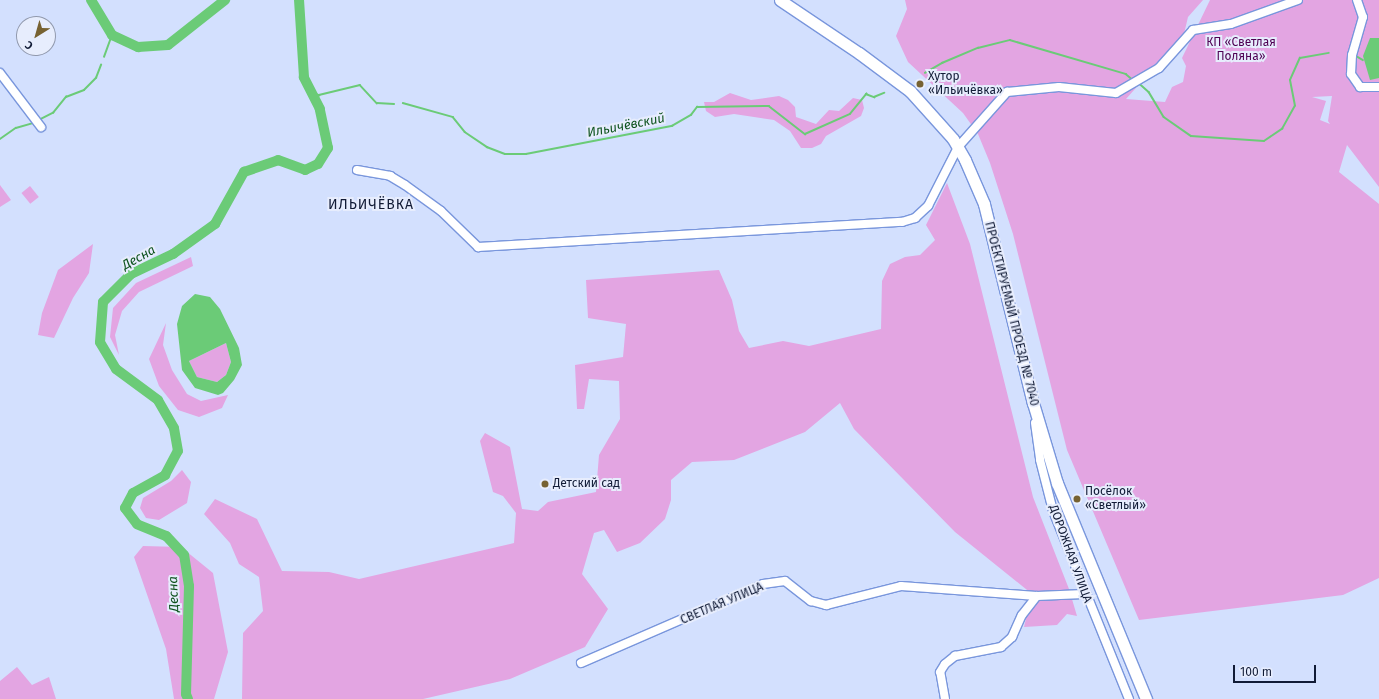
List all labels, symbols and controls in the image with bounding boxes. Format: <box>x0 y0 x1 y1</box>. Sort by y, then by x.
north arrow <box>16 16 56 56</box>
park label: КП «Светлая Поляна» <box>1206 36 1276 64</box>
text: С <box>23 38 36 52</box>
place label: Хутор «Ильичёвка» <box>928 70 1003 98</box>
marker: Хутор «Ильичёвка» <box>915 79 925 89</box>
water label: Ильичёвский <box>586 111 666 141</box>
district label: ИЛЬИЧЁВКА <box>328 197 414 213</box>
street label: ПРОЕКТИРУЕМЫЙ ПРОЕЗД № 7040 <box>981 220 1041 408</box>
water label: Десна <box>120 243 158 273</box>
place label: Детский сад <box>553 477 620 491</box>
marker: Детский сад <box>540 479 550 489</box>
place label: Посёлок «Светлый» <box>1085 485 1146 513</box>
marker: Посёлок «Светлый» <box>1072 494 1082 504</box>
street label: ДОРОЖНАЯ УЛИЦА <box>1046 503 1094 605</box>
water label: Десна <box>166 576 182 612</box>
street label: СВЕТЛАЯ УЛИЦА <box>678 580 766 628</box>
scale bar <box>1235 657 1318 683</box>
text: 100 m <box>1240 665 1272 679</box>

